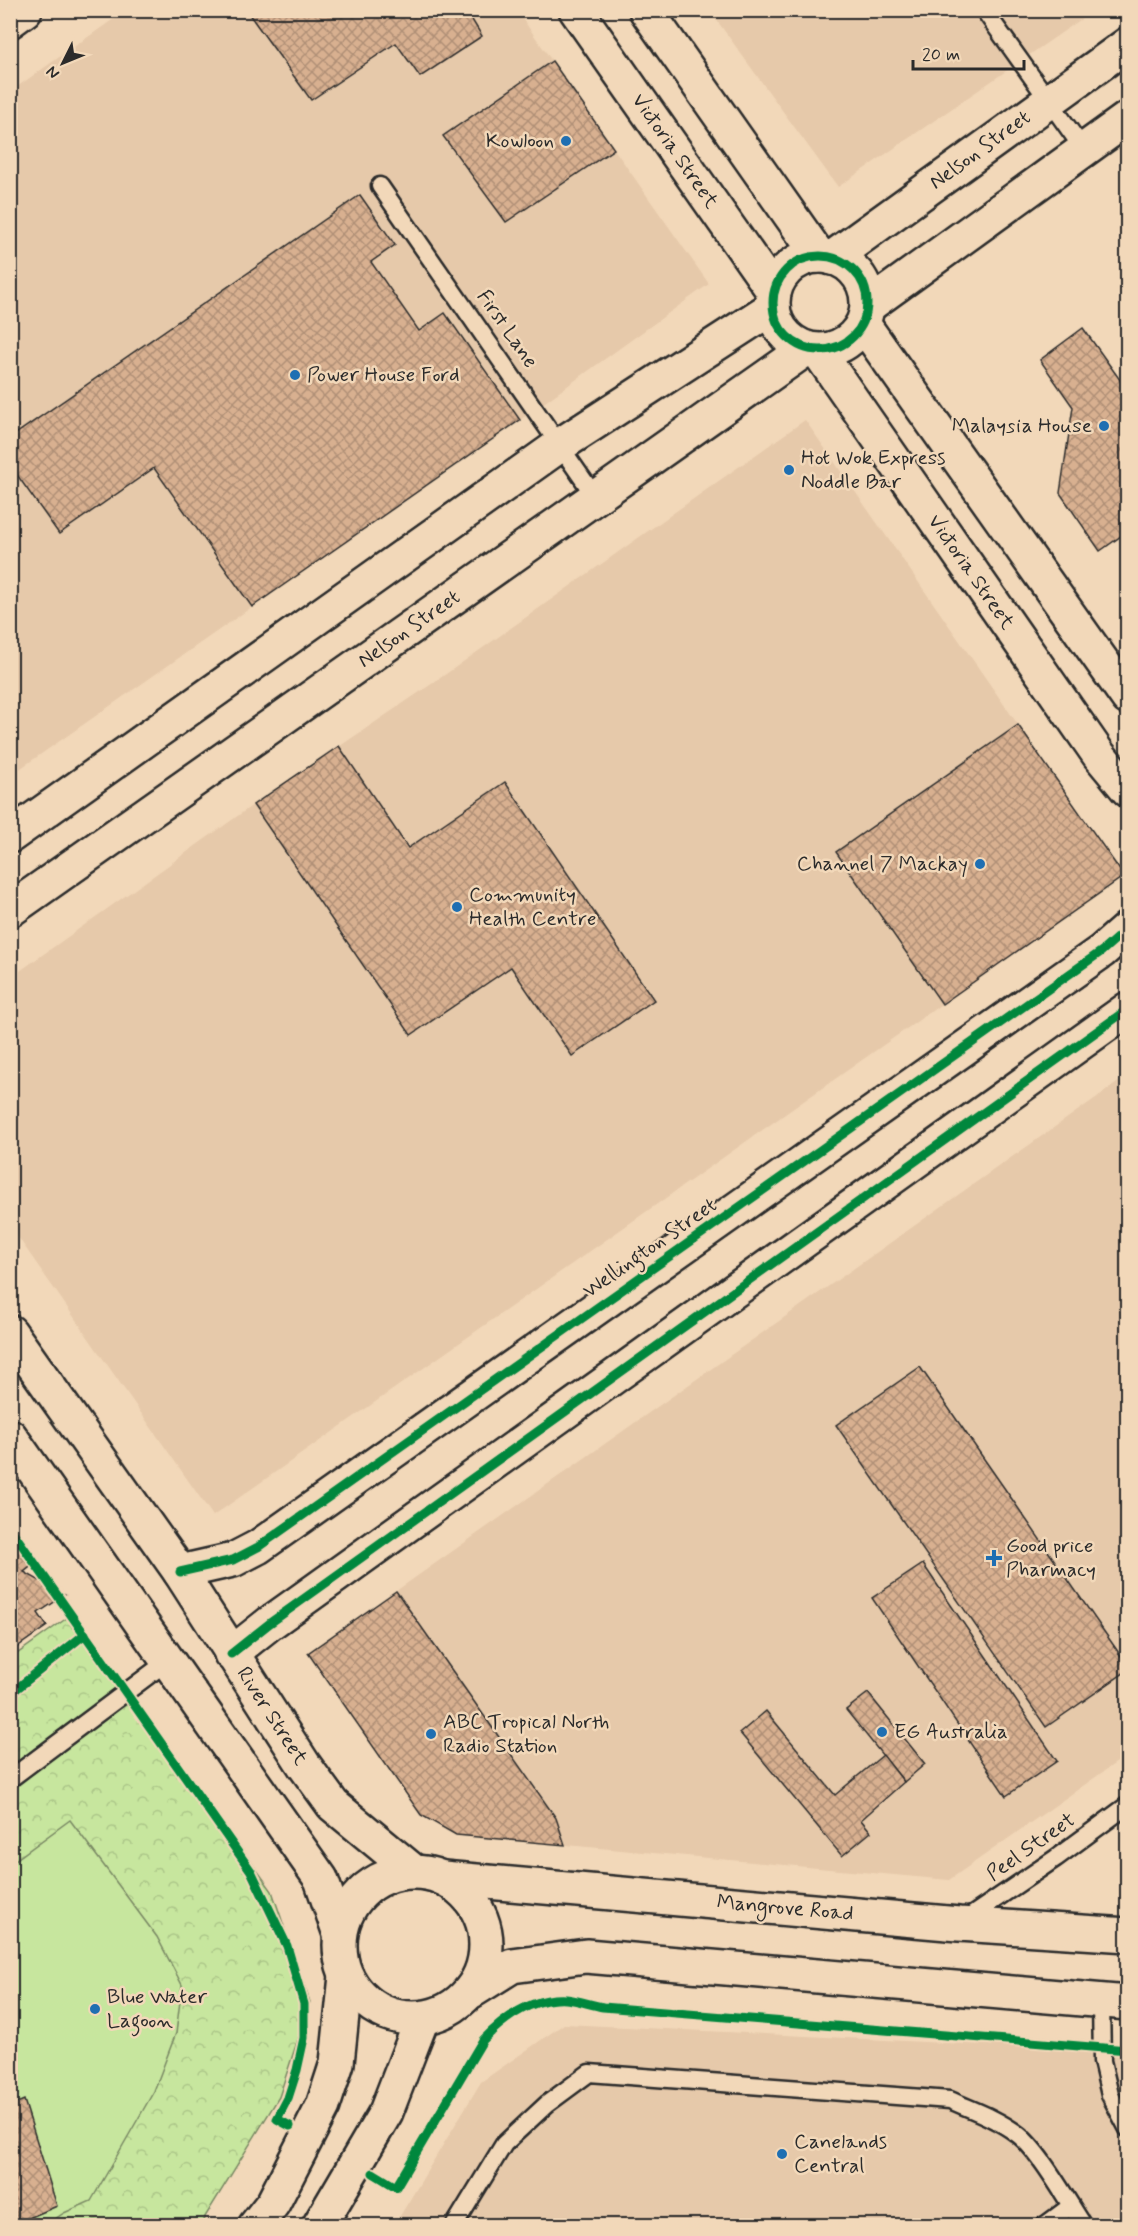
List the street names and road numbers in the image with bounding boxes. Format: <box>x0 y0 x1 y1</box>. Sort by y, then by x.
street label: Victoria Street <box>625 88 725 215</box>
street label: Nelson Street <box>924 104 1036 196</box>
street label: First Lane <box>470 284 544 374</box>
street label: Victoria Street <box>921 509 1021 636</box>
street label: Nelson Street <box>352 583 466 675</box>
street label: Wellington Street <box>577 1191 724 1306</box>
street label: River Street <box>230 1661 315 1771</box>
street label: Peel Street <box>981 1806 1081 1888</box>
street label: Mangrove Road <box>715 1888 855 1929</box>

